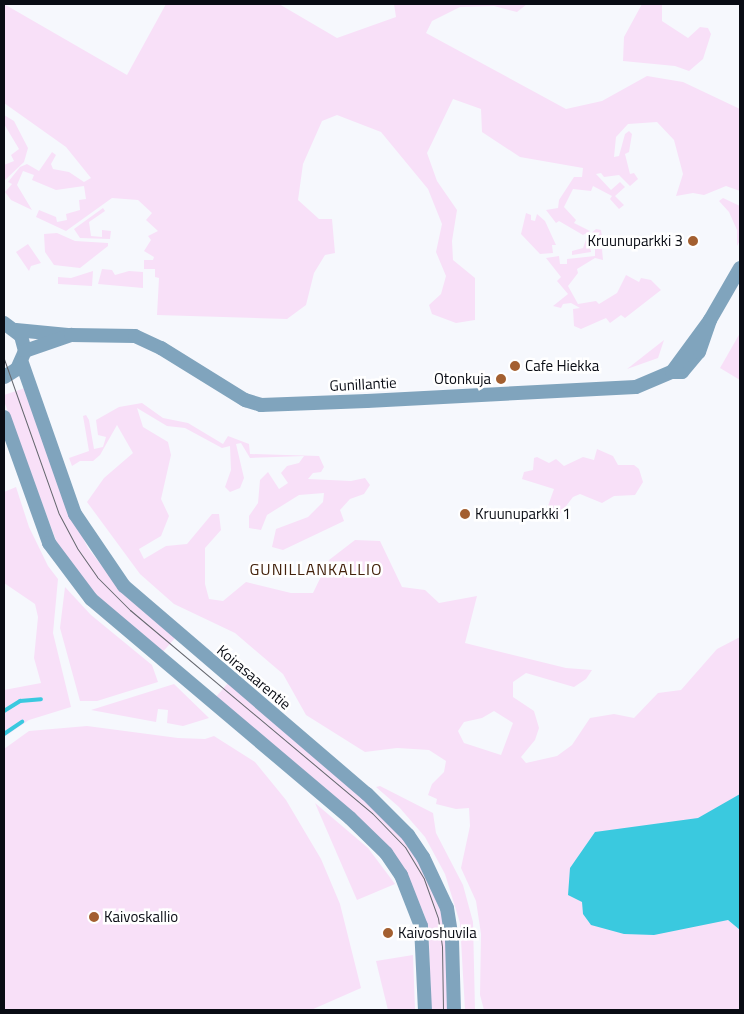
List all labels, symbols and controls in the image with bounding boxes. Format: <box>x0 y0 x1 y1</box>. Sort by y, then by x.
place label: Kruunuparkki 3 <box>587 232 683 250</box>
marker: Kruunuparkki 3 <box>687 235 699 247</box>
place label: Cafe Hiekka <box>525 357 599 375</box>
marker: Cafe Hiekka <box>509 360 521 372</box>
place label: Otonkuja <box>434 370 491 388</box>
street label: Gunillantie <box>329 373 397 395</box>
marker: Otonkuja <box>495 373 507 385</box>
place label: Kruunuparkki 1 <box>475 505 571 523</box>
marker: Kruunuparkki 1 <box>459 508 471 520</box>
district label: GUNILLANKALLIO <box>248 559 384 579</box>
street label: Koirasaarentie <box>213 641 295 713</box>
place label: Kaivoskallio <box>104 908 178 926</box>
marker: Kaivoskallio <box>88 911 100 923</box>
place label: Kaivoshuvila <box>398 924 477 942</box>
marker: Kaivoshuvila <box>382 927 394 939</box>

